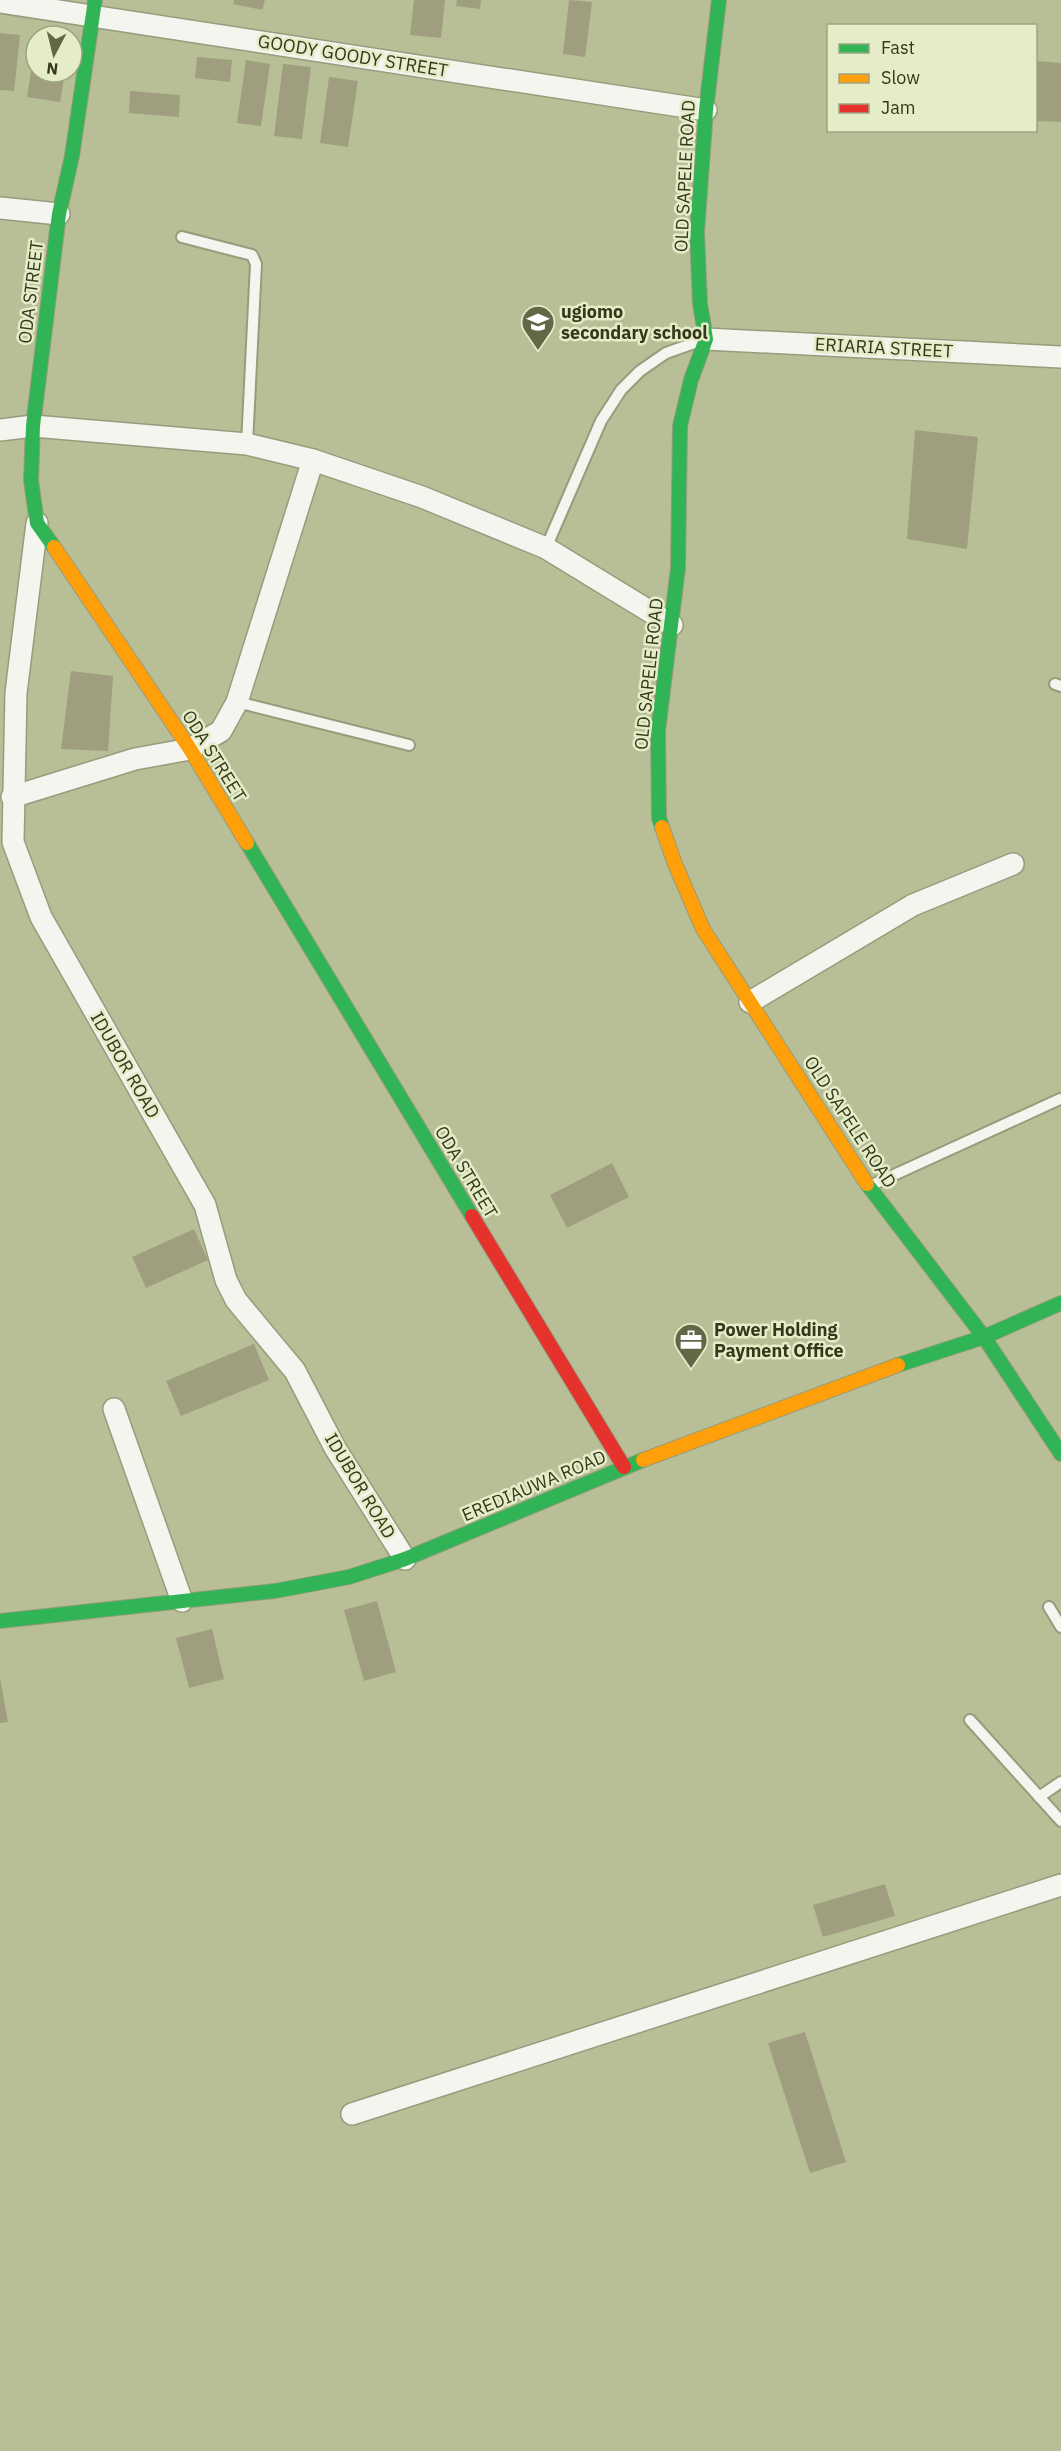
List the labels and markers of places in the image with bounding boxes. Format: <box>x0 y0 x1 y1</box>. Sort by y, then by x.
place label: ugiomo secondary school <box>561 300 708 344</box>
school or university icon: ugiomo secondary school <box>520 304 556 351</box>
place label: Power Holding Payment Office <box>714 1318 844 1362</box>
office icon: Power Holding Payment Office <box>673 1322 709 1369</box>

